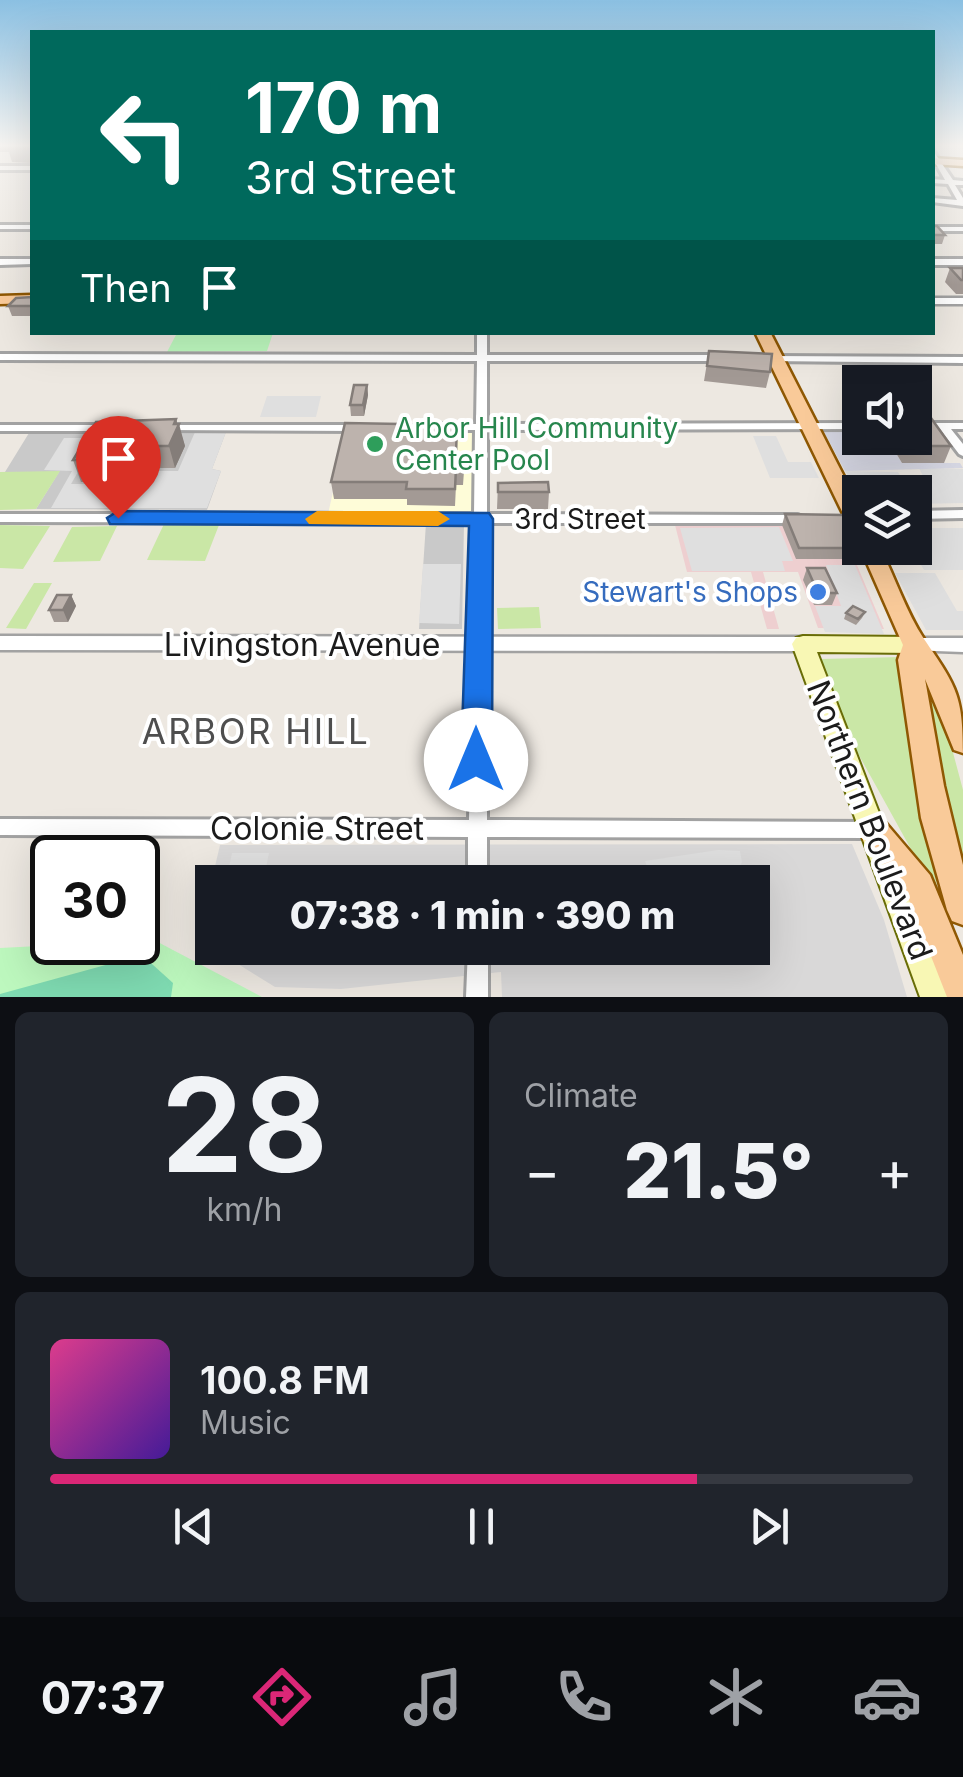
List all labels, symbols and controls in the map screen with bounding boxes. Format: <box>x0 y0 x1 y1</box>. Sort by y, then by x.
text: 170 m <box>245 65 442 150</box>
icon: left <box>80 70 210 200</box>
text: 3rd Street <box>245 150 456 205</box>
icon: arrive <box>192 260 247 315</box>
text: Then <box>80 265 172 311</box>
map controls <box>842 365 932 565</box>
button: sound <box>842 365 932 455</box>
place label: Arbor Hill Community Center Pool <box>395 411 678 477</box>
pin <box>76 416 161 519</box>
icon: arrive <box>91 431 146 486</box>
marker: Arbor Hill Community Center Pool <box>364 433 386 455</box>
button: layers <box>842 475 932 565</box>
street label: 3rd Street <box>514 502 646 536</box>
place label: Stewart's Shops <box>582 575 798 609</box>
marker: Stewart's Shops <box>807 581 829 603</box>
street label: Livingston Avenue <box>164 625 440 664</box>
street label: Northern Boulevard <box>799 675 941 965</box>
position arrow <box>424 708 528 812</box>
district label: ARBOR HILL <box>142 710 370 752</box>
street label: Colonie Street <box>210 809 424 848</box>
speed limit sign: 30 <box>30 835 160 965</box>
text: 07:38 · 1 min · 390 m <box>290 892 675 938</box>
text: 28 <box>161 1046 328 1203</box>
text: Climate <box>524 1076 638 1115</box>
text: 21.5° <box>623 1125 814 1216</box>
text: − <box>524 1138 560 1204</box>
text: + <box>877 1138 913 1204</box>
text: km/h <box>206 1190 283 1229</box>
text: 100.8 FM <box>200 1357 370 1403</box>
text: Music <box>200 1403 291 1442</box>
icon: previous <box>166 1499 221 1554</box>
icon: pause <box>454 1499 509 1554</box>
icon: next <box>742 1499 797 1554</box>
icon: directions <box>247 1662 317 1732</box>
icon: music <box>398 1662 468 1732</box>
icon: phone <box>549 1662 619 1732</box>
icon: climate <box>701 1662 771 1732</box>
icon: car <box>852 1662 922 1732</box>
text: 07:37 <box>41 1670 165 1725</box>

